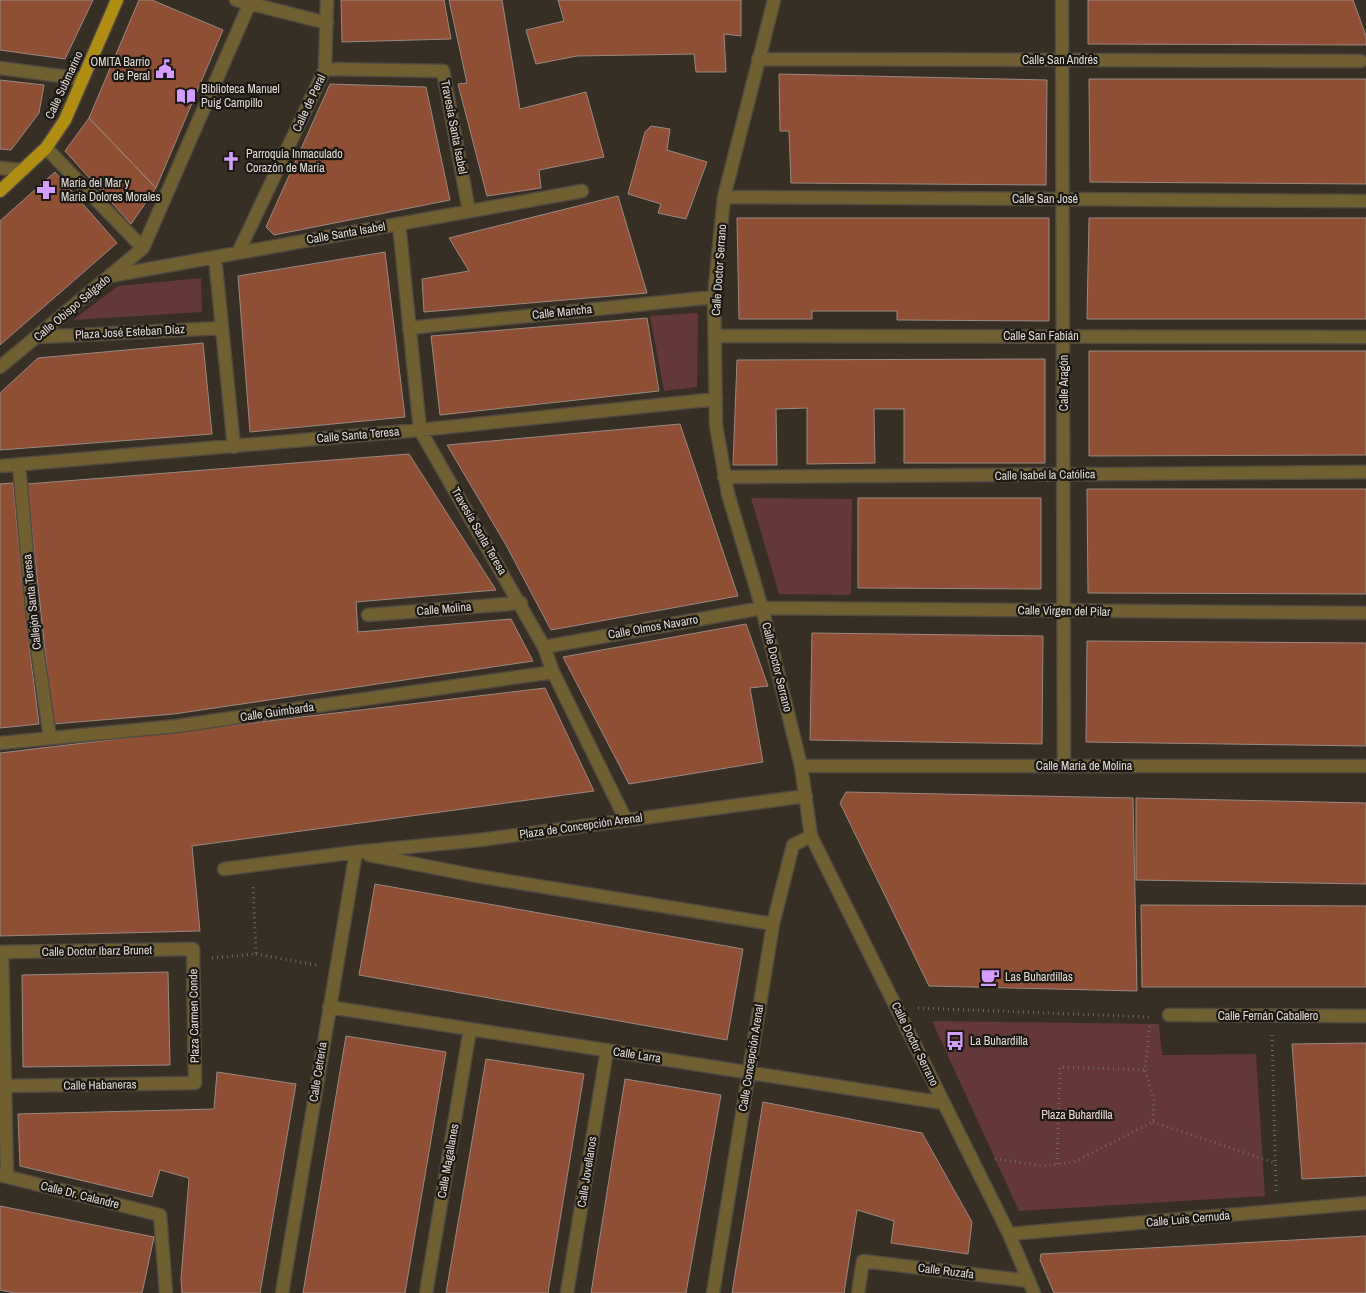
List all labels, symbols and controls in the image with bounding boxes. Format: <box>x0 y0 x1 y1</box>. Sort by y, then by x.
street label: Calle Submarino <box>41 48 87 122</box>
street label: Calle San Andrés <box>1022 52 1098 68</box>
place label: OMITA Barrio de Peral <box>91 54 150 84</box>
public building icon: OMITA Barrio de Peral <box>154 58 176 80</box>
street label: Calle de Peral <box>289 72 329 134</box>
street label: Travesía Santa Isabel <box>437 79 471 175</box>
place label: Biblioteca Manuel Puig Campillo <box>201 81 280 111</box>
library icon: Biblioteca Manuel Puig Campillo <box>175 85 197 107</box>
place label: Parroquia Inmaculado Corazón de María <box>246 146 343 176</box>
church icon: Parroquia Inmaculado Corazón de María <box>220 150 242 172</box>
place label: María del Mar y María Dolores Morales <box>61 175 161 205</box>
pharmacy icon: María del Mar y María Dolores Morales <box>35 179 57 201</box>
street label: Calle San José <box>1012 191 1078 207</box>
street label: Calle Santa Isabel <box>305 218 387 248</box>
street label: Calle Doctor Serrano <box>708 224 730 316</box>
street label: Calle Obispo Salgado <box>30 271 114 345</box>
street label: Calle Mancha <box>531 301 593 323</box>
street label: Plaza José Esteban Díaz <box>75 321 185 343</box>
street label: Calle San Fabián <box>1003 328 1079 344</box>
street label: Calle Aragón <box>1056 355 1072 411</box>
street label: Calle Santa Teresa <box>316 423 401 447</box>
street label: Calle Isabel la Católica <box>995 466 1096 484</box>
street label: Travesía Santa Teresa <box>447 484 511 578</box>
street label: Callejón Santa Teresa <box>19 553 45 651</box>
street label: Calle Molina <box>416 599 472 619</box>
street label: Calle Virgen del Pilar <box>1017 602 1111 620</box>
street label: Calle Olmos Navarro <box>607 611 699 643</box>
street label: Calle Doctor Serrano <box>758 620 796 714</box>
street label: Calle Guimbarda <box>239 699 315 725</box>
street label: Calle María de Molina <box>1036 758 1133 774</box>
street label: Plaza de Concepción Arenal <box>518 809 644 843</box>
street label: Calle Doctor Ibarz Brunet <box>42 942 153 960</box>
cafe icon: Las Buhardillas <box>979 966 1001 988</box>
street label: Plaza Carmen Conde <box>185 969 203 1063</box>
place label: Las Buhardillas <box>1005 969 1073 985</box>
street label: Calle Doctor Serrano <box>888 999 942 1089</box>
street label: Calle Concepción Arenal <box>735 1003 767 1113</box>
street label: Calle Fernán Caballero <box>1218 1008 1318 1024</box>
bus stop icon: La Buhardilla <box>944 1030 966 1052</box>
place label: La Buhardilla <box>970 1033 1029 1049</box>
street label: Calle Cetrería <box>305 1040 331 1103</box>
street label: Calle Larra <box>612 1043 663 1067</box>
street label: Calle Habaneras <box>63 1076 137 1094</box>
park label: Plaza Buhardilla <box>1041 1107 1113 1123</box>
street label: Calle Magallanes <box>434 1122 462 1200</box>
street label: Calle Jovellanos <box>573 1135 601 1209</box>
street label: Calle Dr. Calandre <box>39 1178 121 1212</box>
street label: Calle Luis Cernuda <box>1145 1207 1231 1231</box>
street label: Calle Ruzafa <box>917 1260 975 1282</box>

